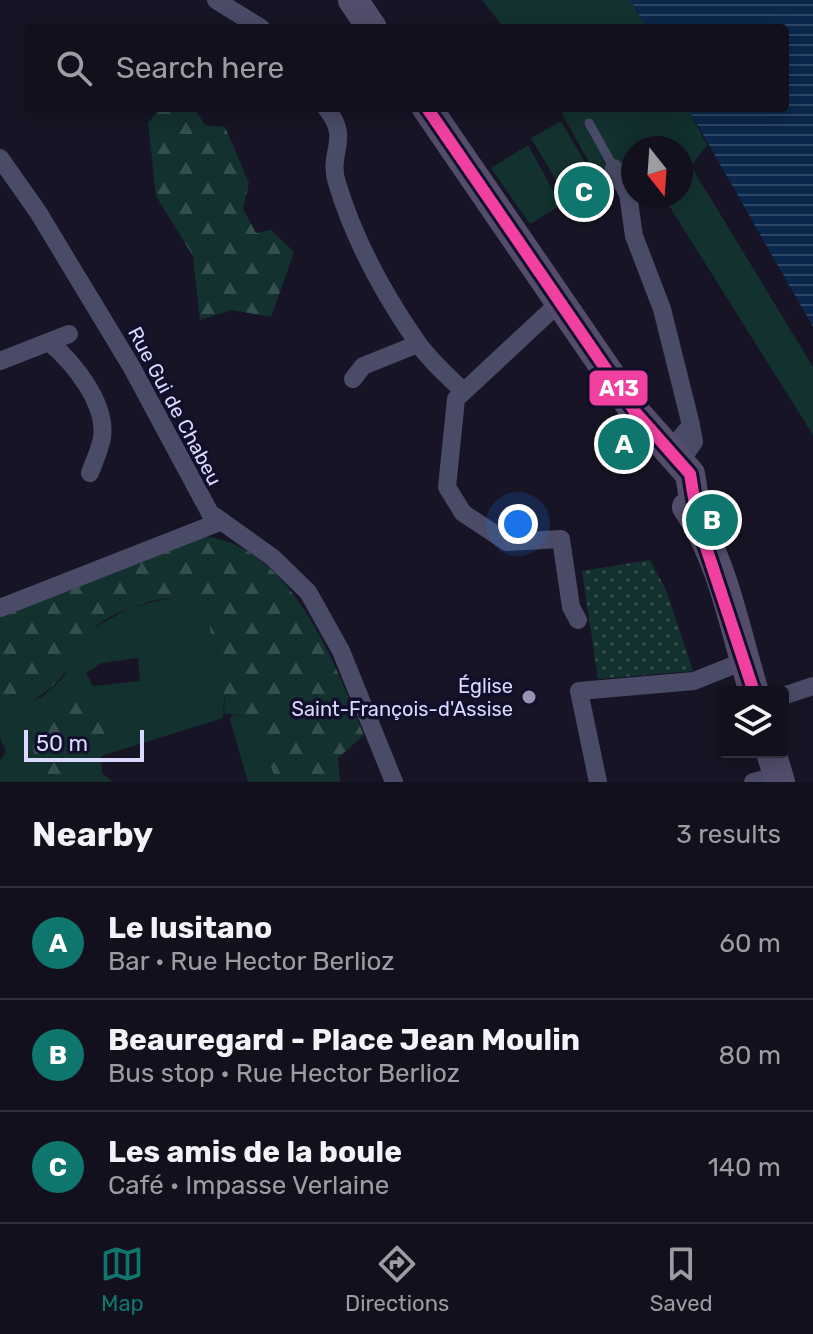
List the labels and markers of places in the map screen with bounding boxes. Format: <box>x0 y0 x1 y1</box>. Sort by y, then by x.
pin: C <box>558 162 610 222</box>
pin: A <box>598 414 650 474</box>
pin: B <box>686 490 738 550</box>
place label: Église Saint-François-d'Assise <box>292 674 513 721</box>
marker: Église Saint-François-d'Assise <box>520 688 538 706</box>

